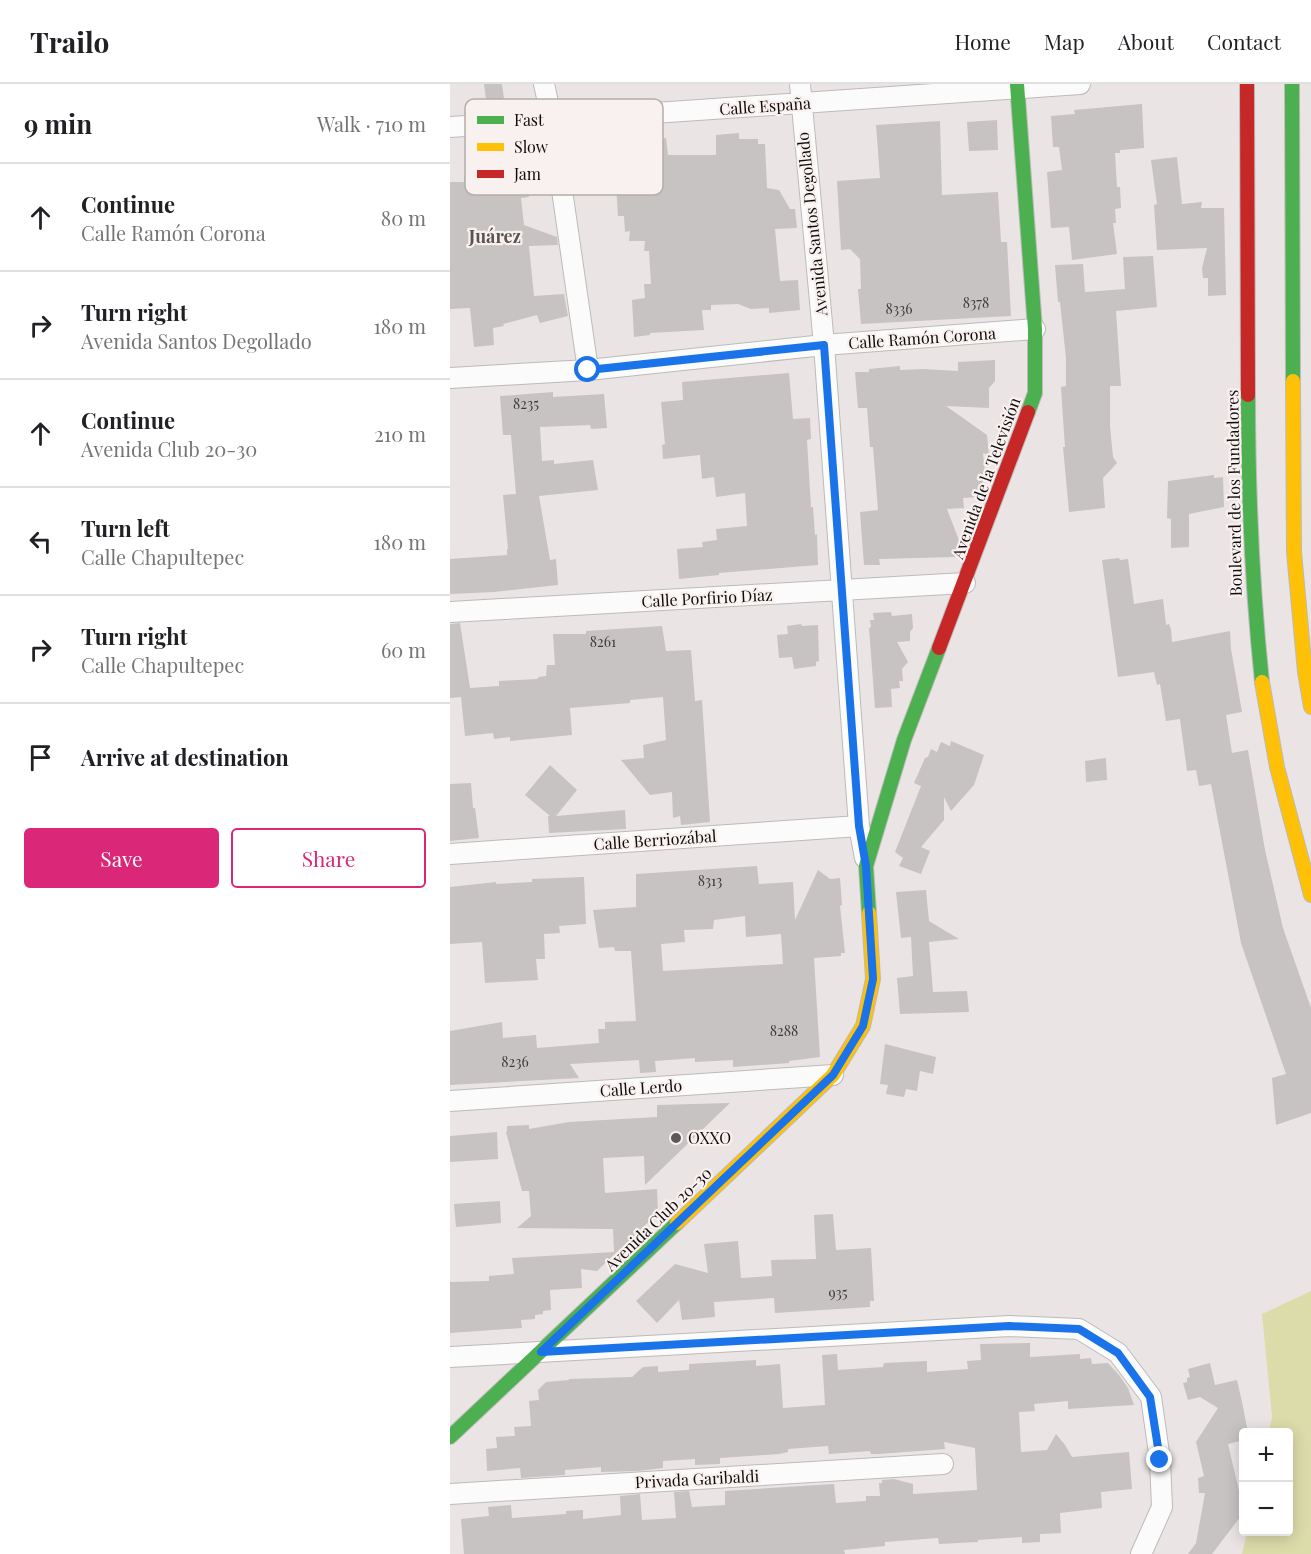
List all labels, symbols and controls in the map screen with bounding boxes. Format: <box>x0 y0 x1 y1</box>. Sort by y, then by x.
text: Trailo <box>30 23 109 60</box>
text: Home <box>955 27 1011 55</box>
text: Map <box>1044 27 1085 55</box>
text: About <box>1118 27 1174 55</box>
text: Contact <box>1207 27 1281 55</box>
street label: Calle España <box>718 92 811 119</box>
legend <box>465 99 663 195</box>
text: 9 min <box>24 106 92 141</box>
text: Fast <box>514 109 544 130</box>
text: Walk · 710 m <box>317 110 426 137</box>
street label: Avenida Santos Degollado <box>791 131 832 318</box>
text: Slow <box>514 136 549 157</box>
text: Jam <box>513 163 541 184</box>
text: Continue <box>81 189 175 219</box>
icon: ahead <box>24 201 57 234</box>
text: 80 m <box>381 204 426 231</box>
text: Calle Ramón Corona <box>81 219 266 246</box>
district label: Juárez <box>468 224 521 248</box>
house number: 8378 <box>963 293 989 312</box>
text: Turn right <box>81 297 187 327</box>
house number: 8336 <box>886 299 913 318</box>
icon: right <box>24 309 57 342</box>
text: 180 m <box>373 312 426 339</box>
street label: Calle Ramón Corona <box>848 322 996 353</box>
text: Avenida Santos Degollado <box>81 327 312 354</box>
route start <box>574 356 600 382</box>
street label: Boulevard de los Fundadores <box>1221 389 1246 597</box>
house number: 8235 <box>513 394 539 413</box>
street label: Avenida de la Televisión <box>946 394 1025 562</box>
text: Continue <box>81 405 175 435</box>
icon: ahead <box>24 417 57 450</box>
text: 210 m <box>374 420 426 447</box>
text: Avenida Club 20-30 <box>81 435 257 462</box>
text: Turn left <box>81 513 170 543</box>
icon: left <box>24 525 57 558</box>
text: 180 m <box>373 528 426 555</box>
text: Calle Chapultepec <box>81 543 244 570</box>
street label: Calle Porfirio Díaz <box>641 584 774 611</box>
text: Turn right <box>81 621 187 651</box>
house number: 8261 <box>590 632 616 651</box>
icon: right <box>24 633 57 666</box>
text: 60 m <box>381 636 426 663</box>
text: Calle Chapultepec <box>81 651 244 678</box>
icon: arrive <box>24 741 57 774</box>
text: Arrive at destination <box>81 742 289 772</box>
street label: Calle Berriozábal <box>593 825 717 854</box>
button: Save <box>24 828 219 888</box>
button: Share <box>231 828 426 888</box>
house number: 8313 <box>698 871 722 890</box>
house number: 8288 <box>770 1021 798 1040</box>
house number: 8236 <box>501 1052 529 1071</box>
street label: Calle Lerdo <box>599 1074 683 1101</box>
place label: OXXO <box>688 1127 731 1148</box>
marker: OXXO <box>669 1131 683 1145</box>
street label: Avenida Club 20-30 <box>599 1162 716 1276</box>
house number: 935 <box>828 1283 848 1302</box>
map controls <box>1239 1428 1293 1536</box>
button: + <box>1239 1428 1293 1482</box>
route end <box>1146 1446 1172 1472</box>
street label: Privada Garibaldi <box>634 1465 760 1492</box>
button: − <box>1239 1482 1293 1536</box>

